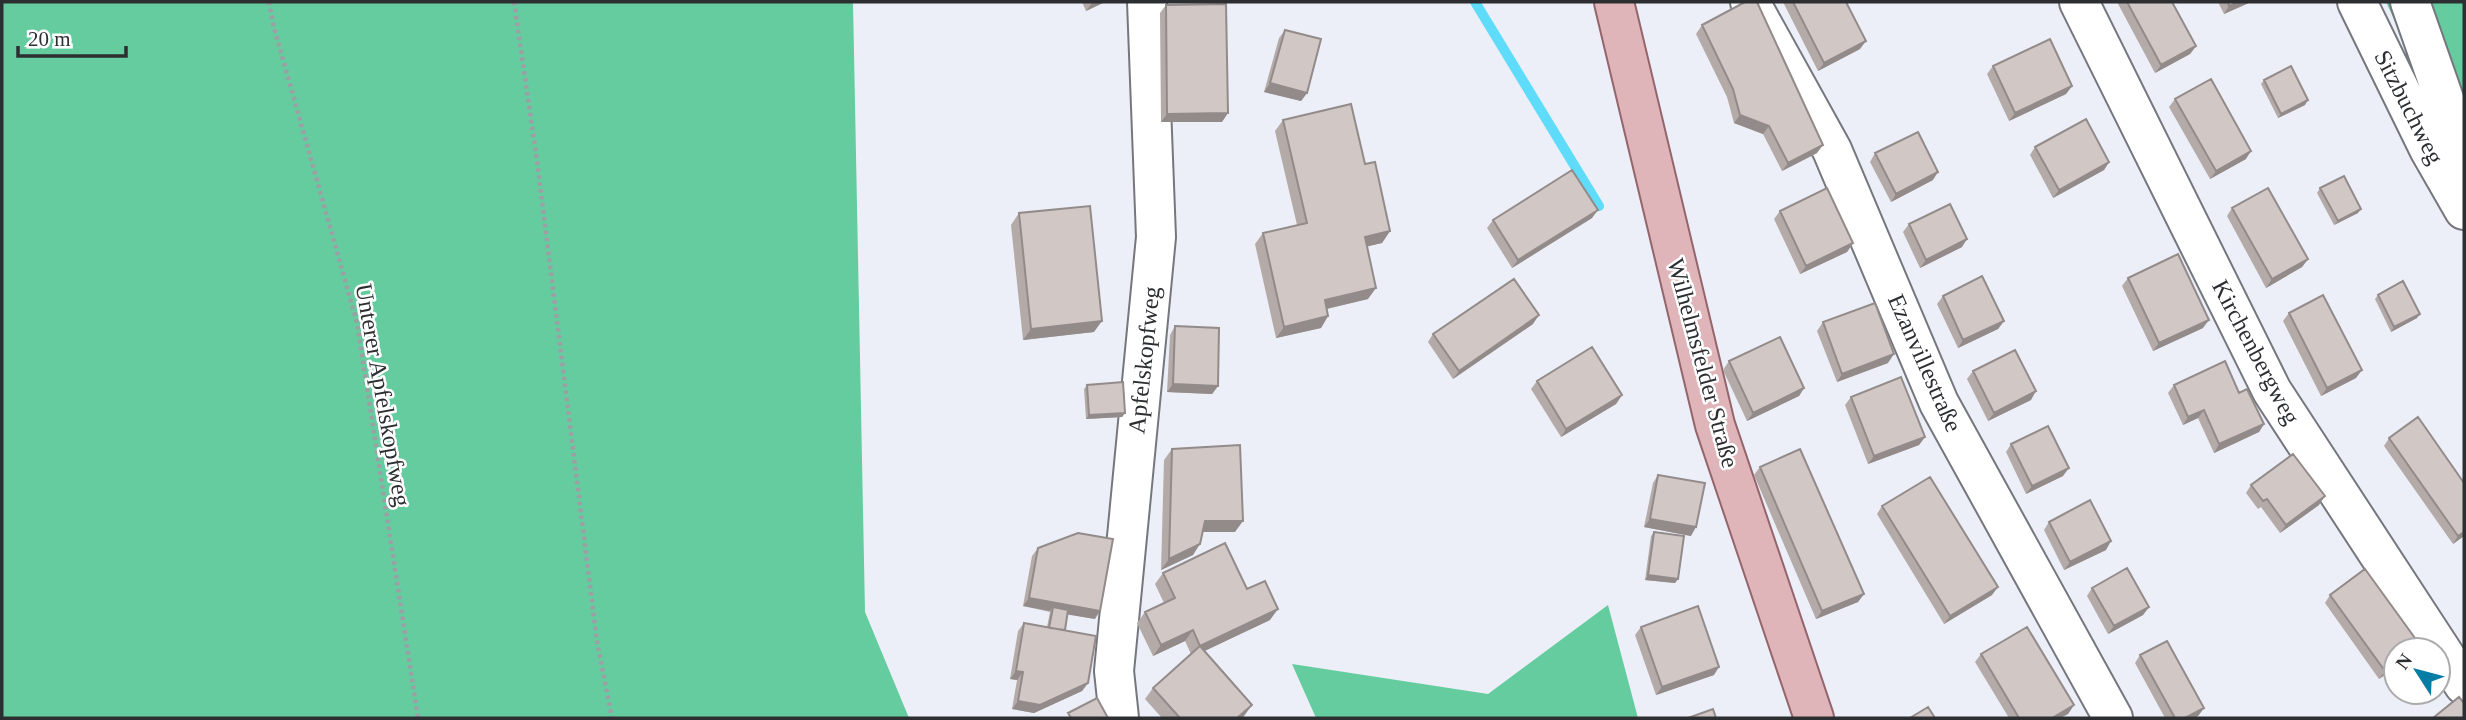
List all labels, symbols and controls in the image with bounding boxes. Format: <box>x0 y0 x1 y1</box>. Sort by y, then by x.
scale bar <box>18 14 126 58</box>
text: 20 m <box>28 27 71 51</box>
street label: Sitzbuchweg <box>2369 46 2449 168</box>
street label: Wilhelmsfelder Straße <box>1663 255 1743 471</box>
street label: Kirchenbergweg <box>2207 275 2305 429</box>
street label: Unterer Apfelskopfweg <box>351 281 415 509</box>
street label: Apfelskopfweg <box>1123 285 1165 435</box>
street label: Ezanvillestraße <box>1883 290 1967 436</box>
north arrow <box>2382 636 2452 706</box>
text: N <box>2391 649 2416 673</box>

